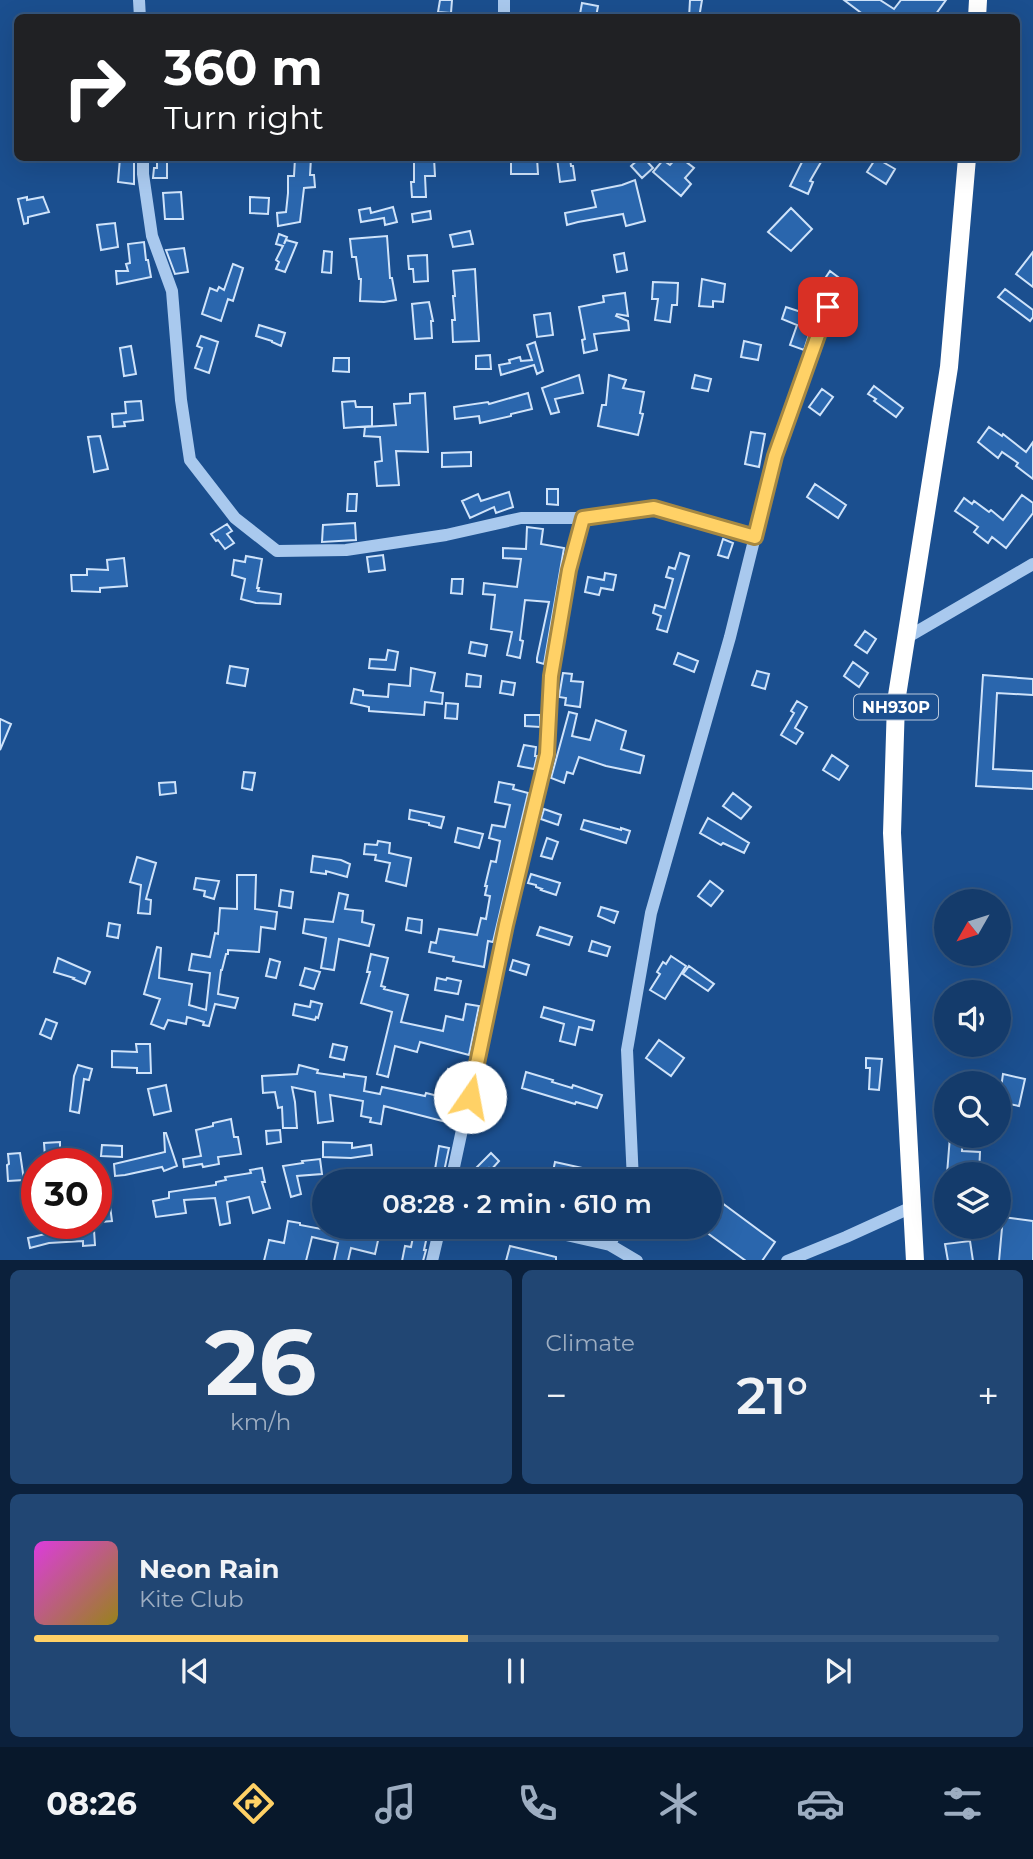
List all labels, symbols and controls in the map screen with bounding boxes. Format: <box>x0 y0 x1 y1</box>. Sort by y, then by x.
text: 360 m <box>164 38 323 97</box>
icon: right <box>49 42 140 133</box>
text: Turn right <box>164 98 324 137</box>
pin <box>798 277 858 337</box>
icon: arrive <box>809 288 847 326</box>
road number: NH930P <box>854 694 938 720</box>
north arrow <box>934 889 1012 966</box>
map controls <box>934 889 1011 1239</box>
button: sound <box>934 980 1011 1057</box>
position arrow <box>433 1060 507 1134</box>
button: search <box>934 1071 1011 1148</box>
speed limit sign: 30 <box>21 1148 112 1239</box>
button: layers <box>934 1162 1011 1239</box>
text: 08:28 · 2 min · 610 m <box>382 1188 652 1220</box>
text: 26 <box>205 1307 317 1418</box>
text: Climate <box>546 1329 635 1357</box>
text: 21° <box>736 1364 808 1427</box>
text: − <box>546 1372 567 1419</box>
text: + <box>977 1372 999 1419</box>
text: km/h <box>230 1408 291 1436</box>
text: Neon Rain <box>139 1553 280 1585</box>
text: Kite Club <box>139 1585 244 1613</box>
icon: previous <box>176 1652 214 1690</box>
icon: pause <box>497 1652 535 1690</box>
icon: next <box>819 1652 857 1690</box>
icon: directions <box>229 1779 278 1828</box>
icon: music <box>371 1779 420 1828</box>
icon: phone <box>513 1779 562 1828</box>
icon: climate <box>654 1779 703 1828</box>
icon: car <box>796 1779 845 1828</box>
icon: filters <box>938 1779 987 1828</box>
text: 08:26 <box>46 1784 137 1823</box>

